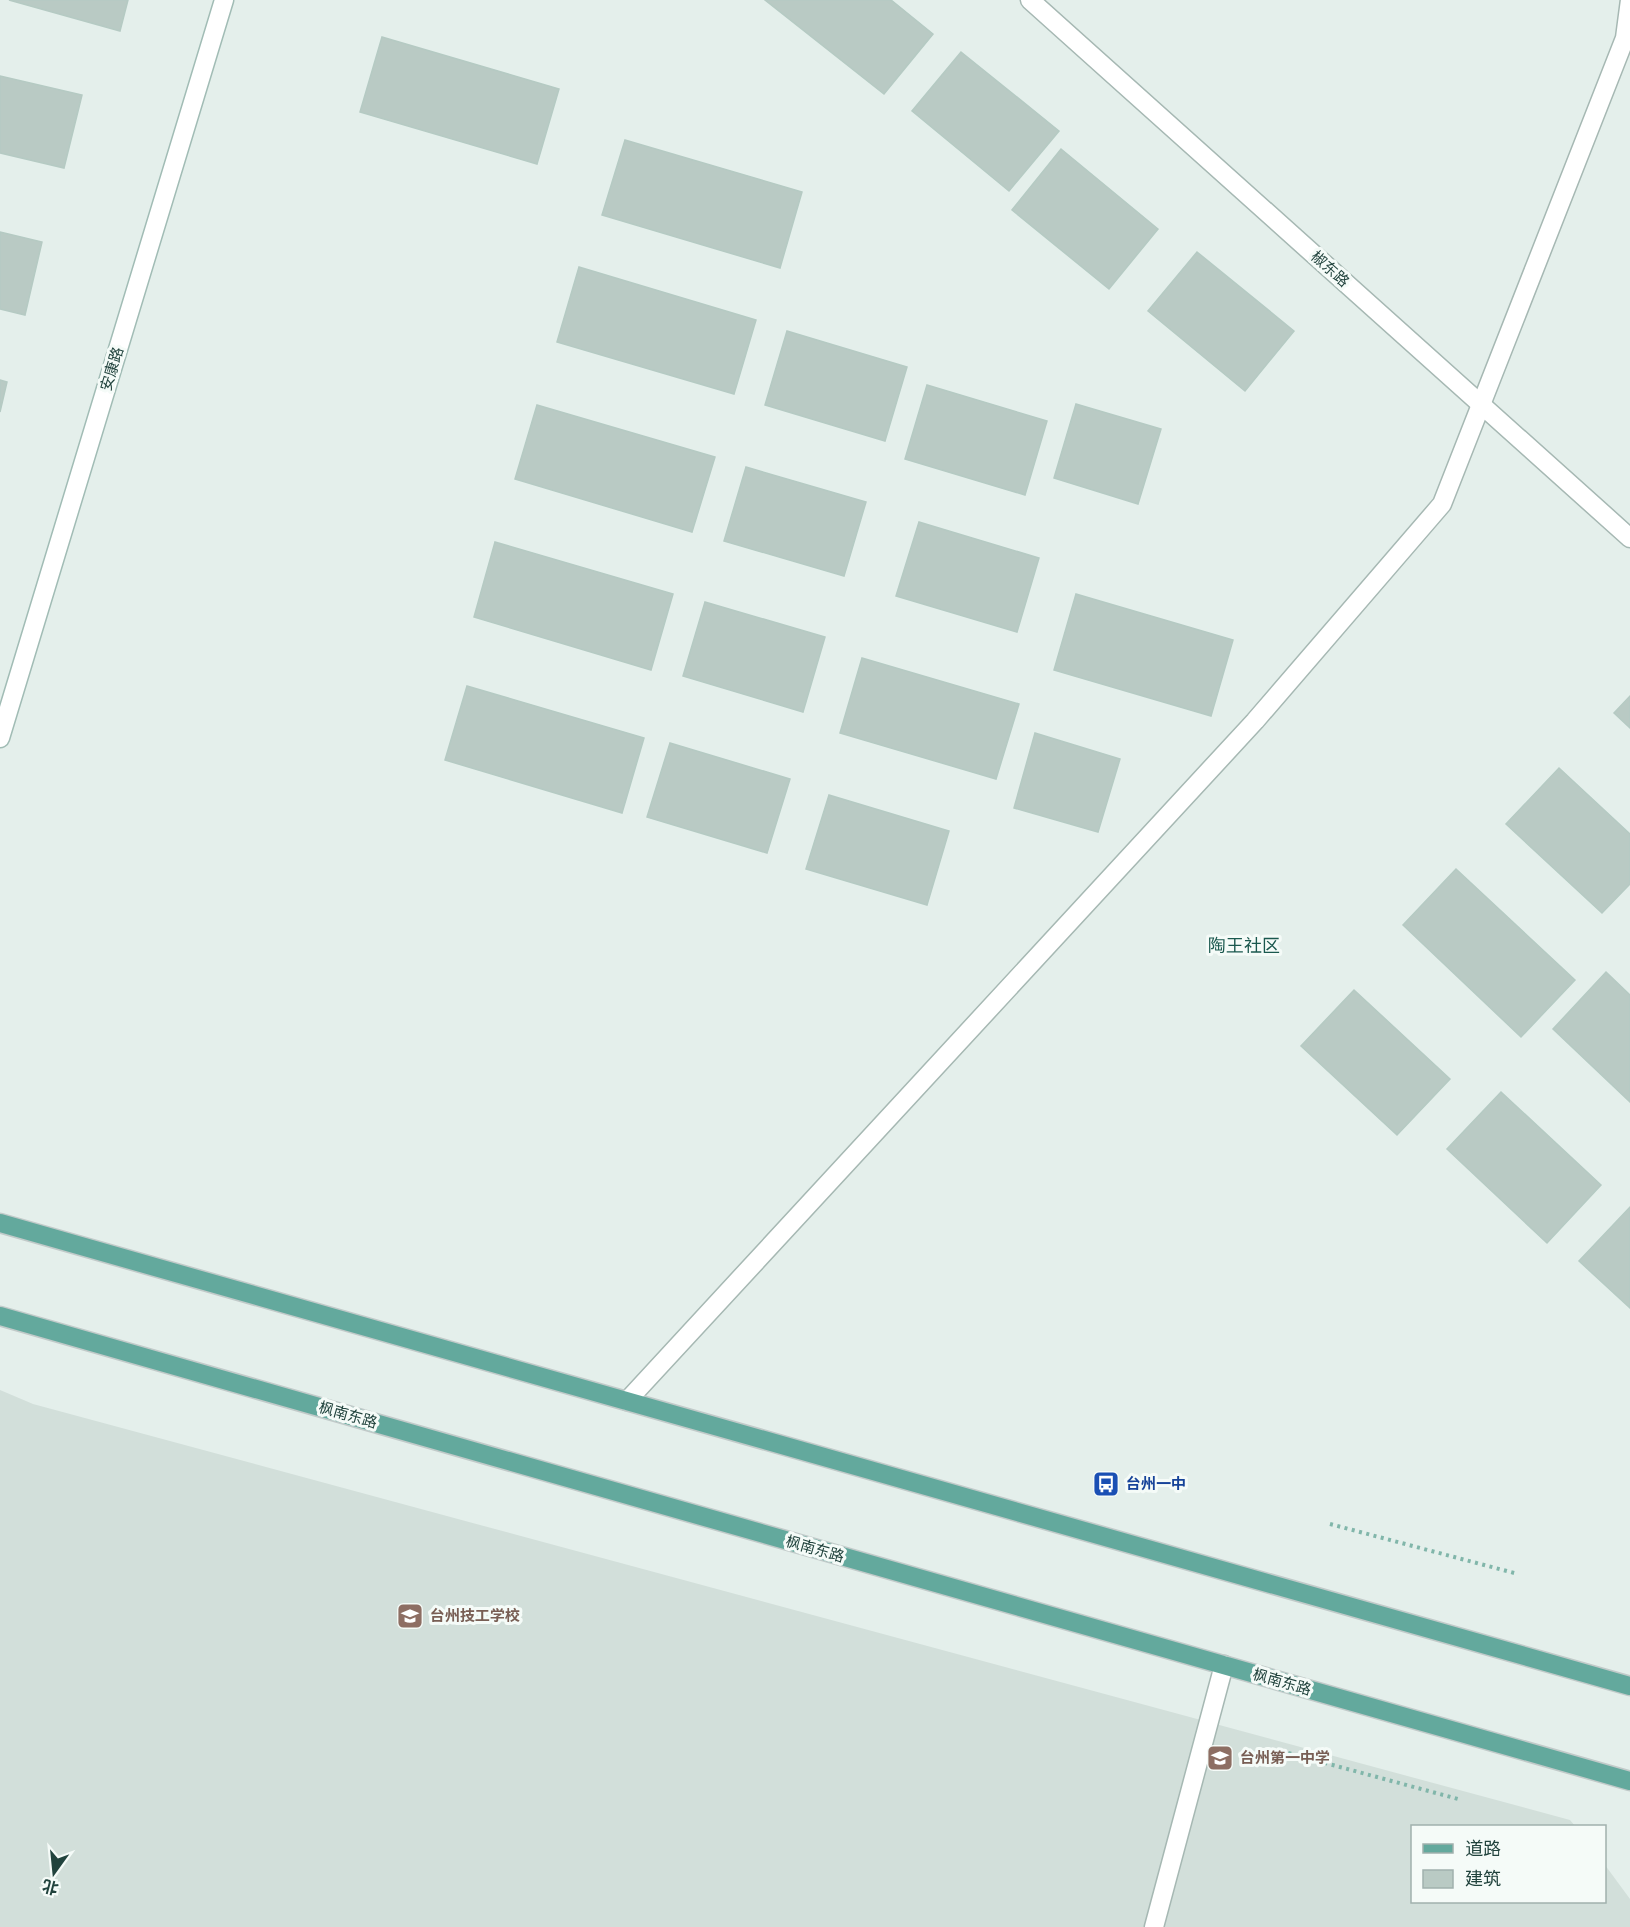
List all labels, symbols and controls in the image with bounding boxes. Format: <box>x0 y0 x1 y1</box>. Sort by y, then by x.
street label: 椒东路 <box>1307 247 1353 291</box>
street label: 安康路 <box>97 345 127 393</box>
district label: 陶王社区 <box>1208 935 1280 957</box>
street label: 枫南东路 <box>317 1398 379 1432</box>
bus stop icon: 台州一中 <box>1091 1469 1121 1499</box>
place label: 台州一中 <box>1126 1475 1186 1493</box>
street label: 枫南东路 <box>784 1532 846 1566</box>
school or university icon: 台州技工学校 <box>395 1601 425 1631</box>
place label: 台州技工学校 <box>430 1607 520 1625</box>
street label: 枫南东路 <box>1251 1665 1313 1699</box>
school or university icon: 台州第一中学 <box>1205 1743 1235 1773</box>
place label: 台州第一中学 <box>1240 1749 1330 1767</box>
legend <box>1411 1825 1606 1903</box>
text: 道路 <box>1465 1838 1501 1860</box>
north arrow <box>24 1843 84 1903</box>
text: 建筑 <box>1465 1868 1501 1890</box>
text: 北 <box>40 1876 60 1898</box>

